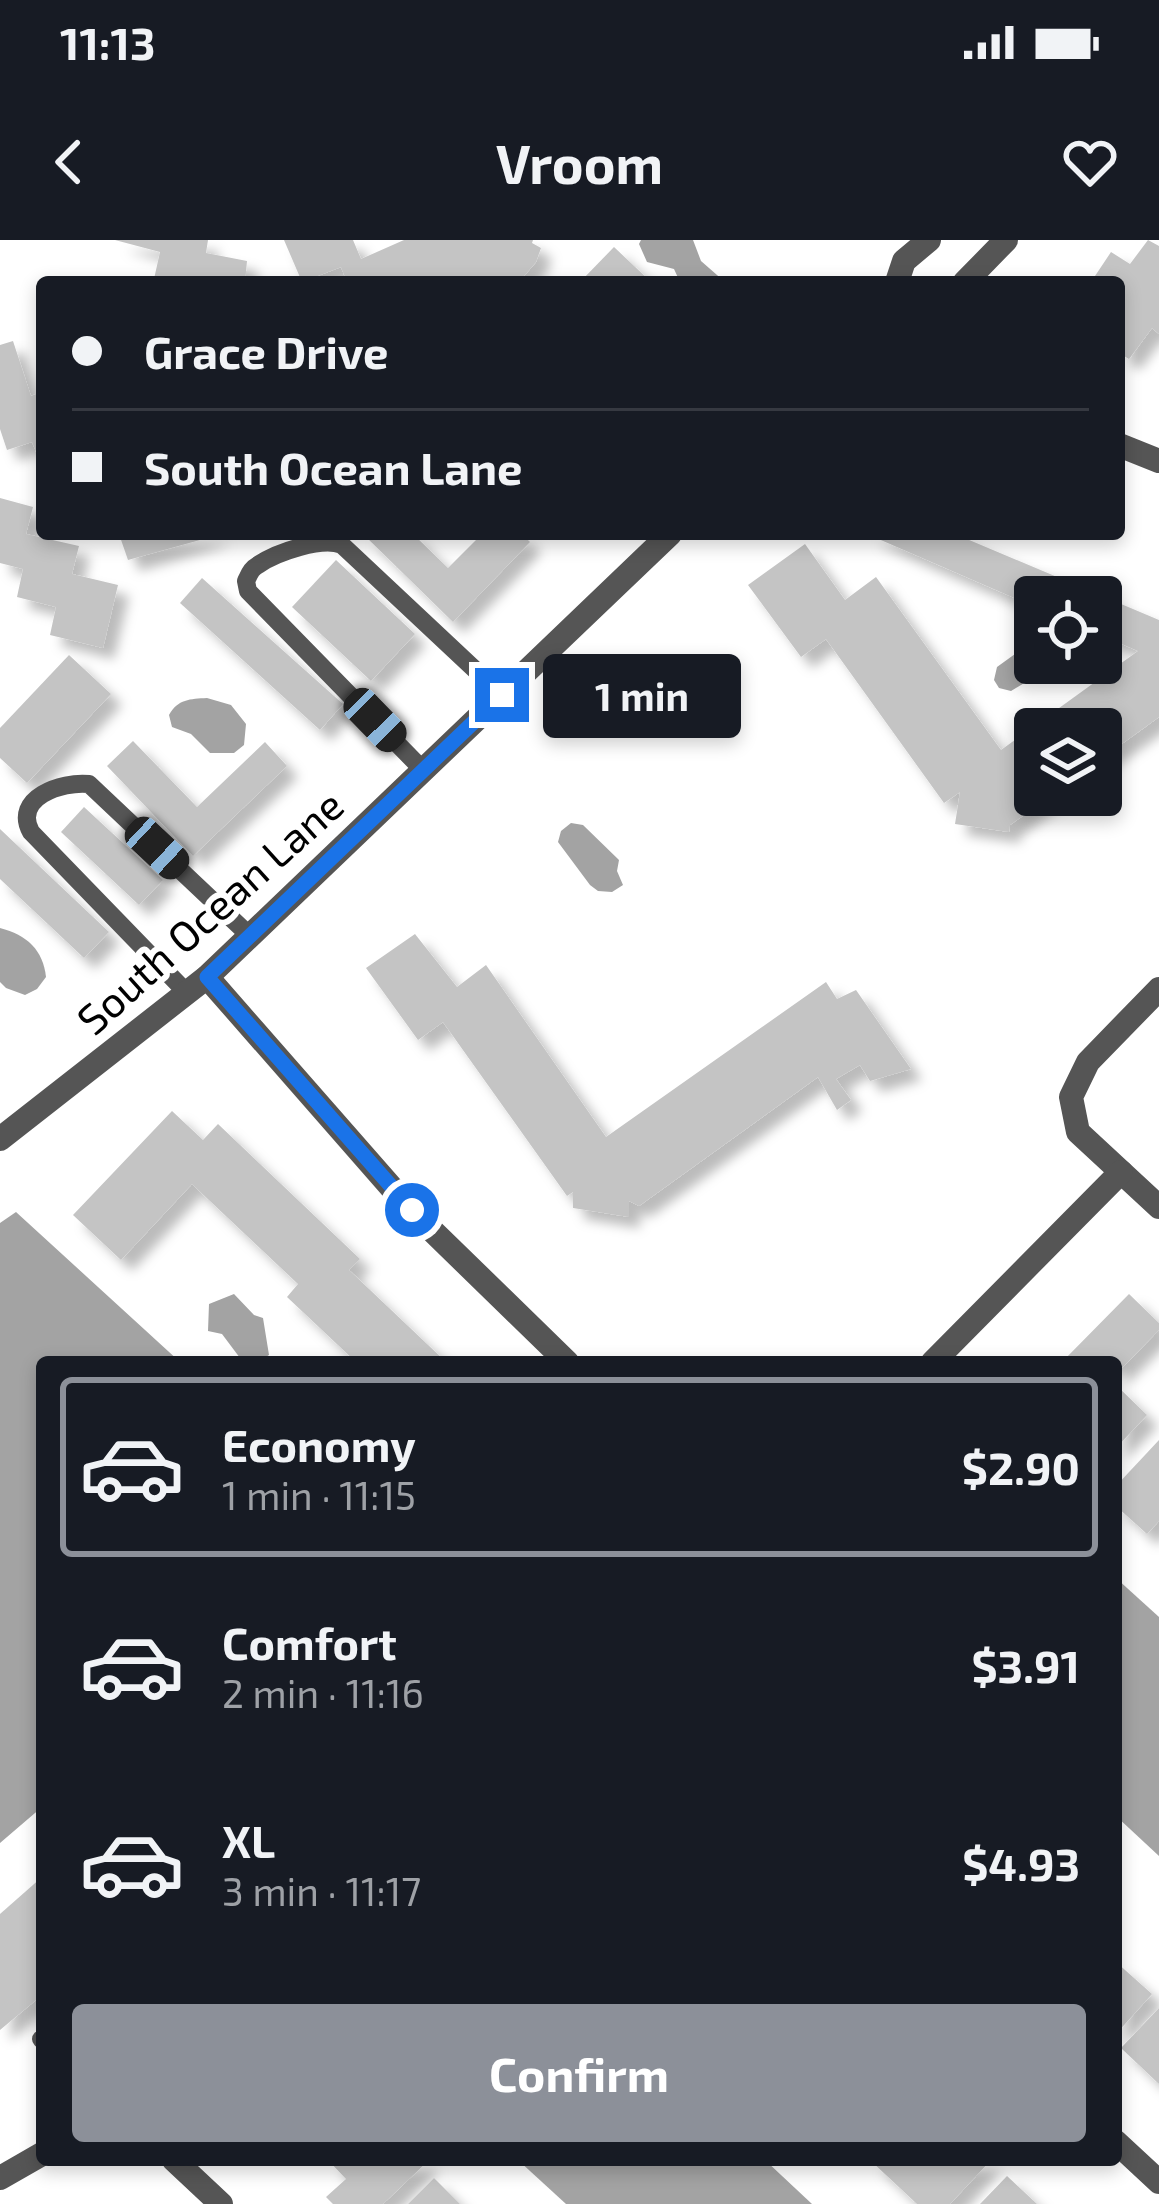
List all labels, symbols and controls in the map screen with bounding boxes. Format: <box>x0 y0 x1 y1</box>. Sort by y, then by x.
text: 11:13 <box>60 15 155 69</box>
icon: back <box>36 129 102 195</box>
icon: heart <box>1057 129 1123 195</box>
text: Vroom <box>496 130 663 195</box>
text: Grace Drive <box>144 324 388 378</box>
text: South Ocean Lane <box>144 440 522 494</box>
map controls <box>1014 576 1122 816</box>
button: locate <box>1014 576 1122 684</box>
callout: 1 min <box>544 653 742 737</box>
route end <box>475 668 529 722</box>
text: 1 min <box>595 672 689 719</box>
car <box>337 682 413 758</box>
button: layers <box>1014 708 1122 816</box>
street label: South Ocean Lane <box>66 779 352 1043</box>
car <box>118 810 196 886</box>
route start <box>385 1183 439 1237</box>
icon: car <box>78 1413 186 1521</box>
text: Economy <box>222 1417 416 1471</box>
text: $2.90 <box>962 1440 1080 1494</box>
text: 1 min · 11:15 <box>222 1471 416 1518</box>
icon: car <box>78 1611 186 1719</box>
text: Comfort <box>222 1615 397 1669</box>
text: $3.91 <box>971 1638 1080 1692</box>
text: 2 min · 11:16 <box>222 1669 424 1716</box>
icon: car <box>78 1809 186 1917</box>
text: XL <box>222 1813 275 1867</box>
text: $4.93 <box>962 1836 1080 1890</box>
text: 3 min · 11:17 <box>222 1867 421 1914</box>
button: Confirm <box>72 2004 1086 2142</box>

